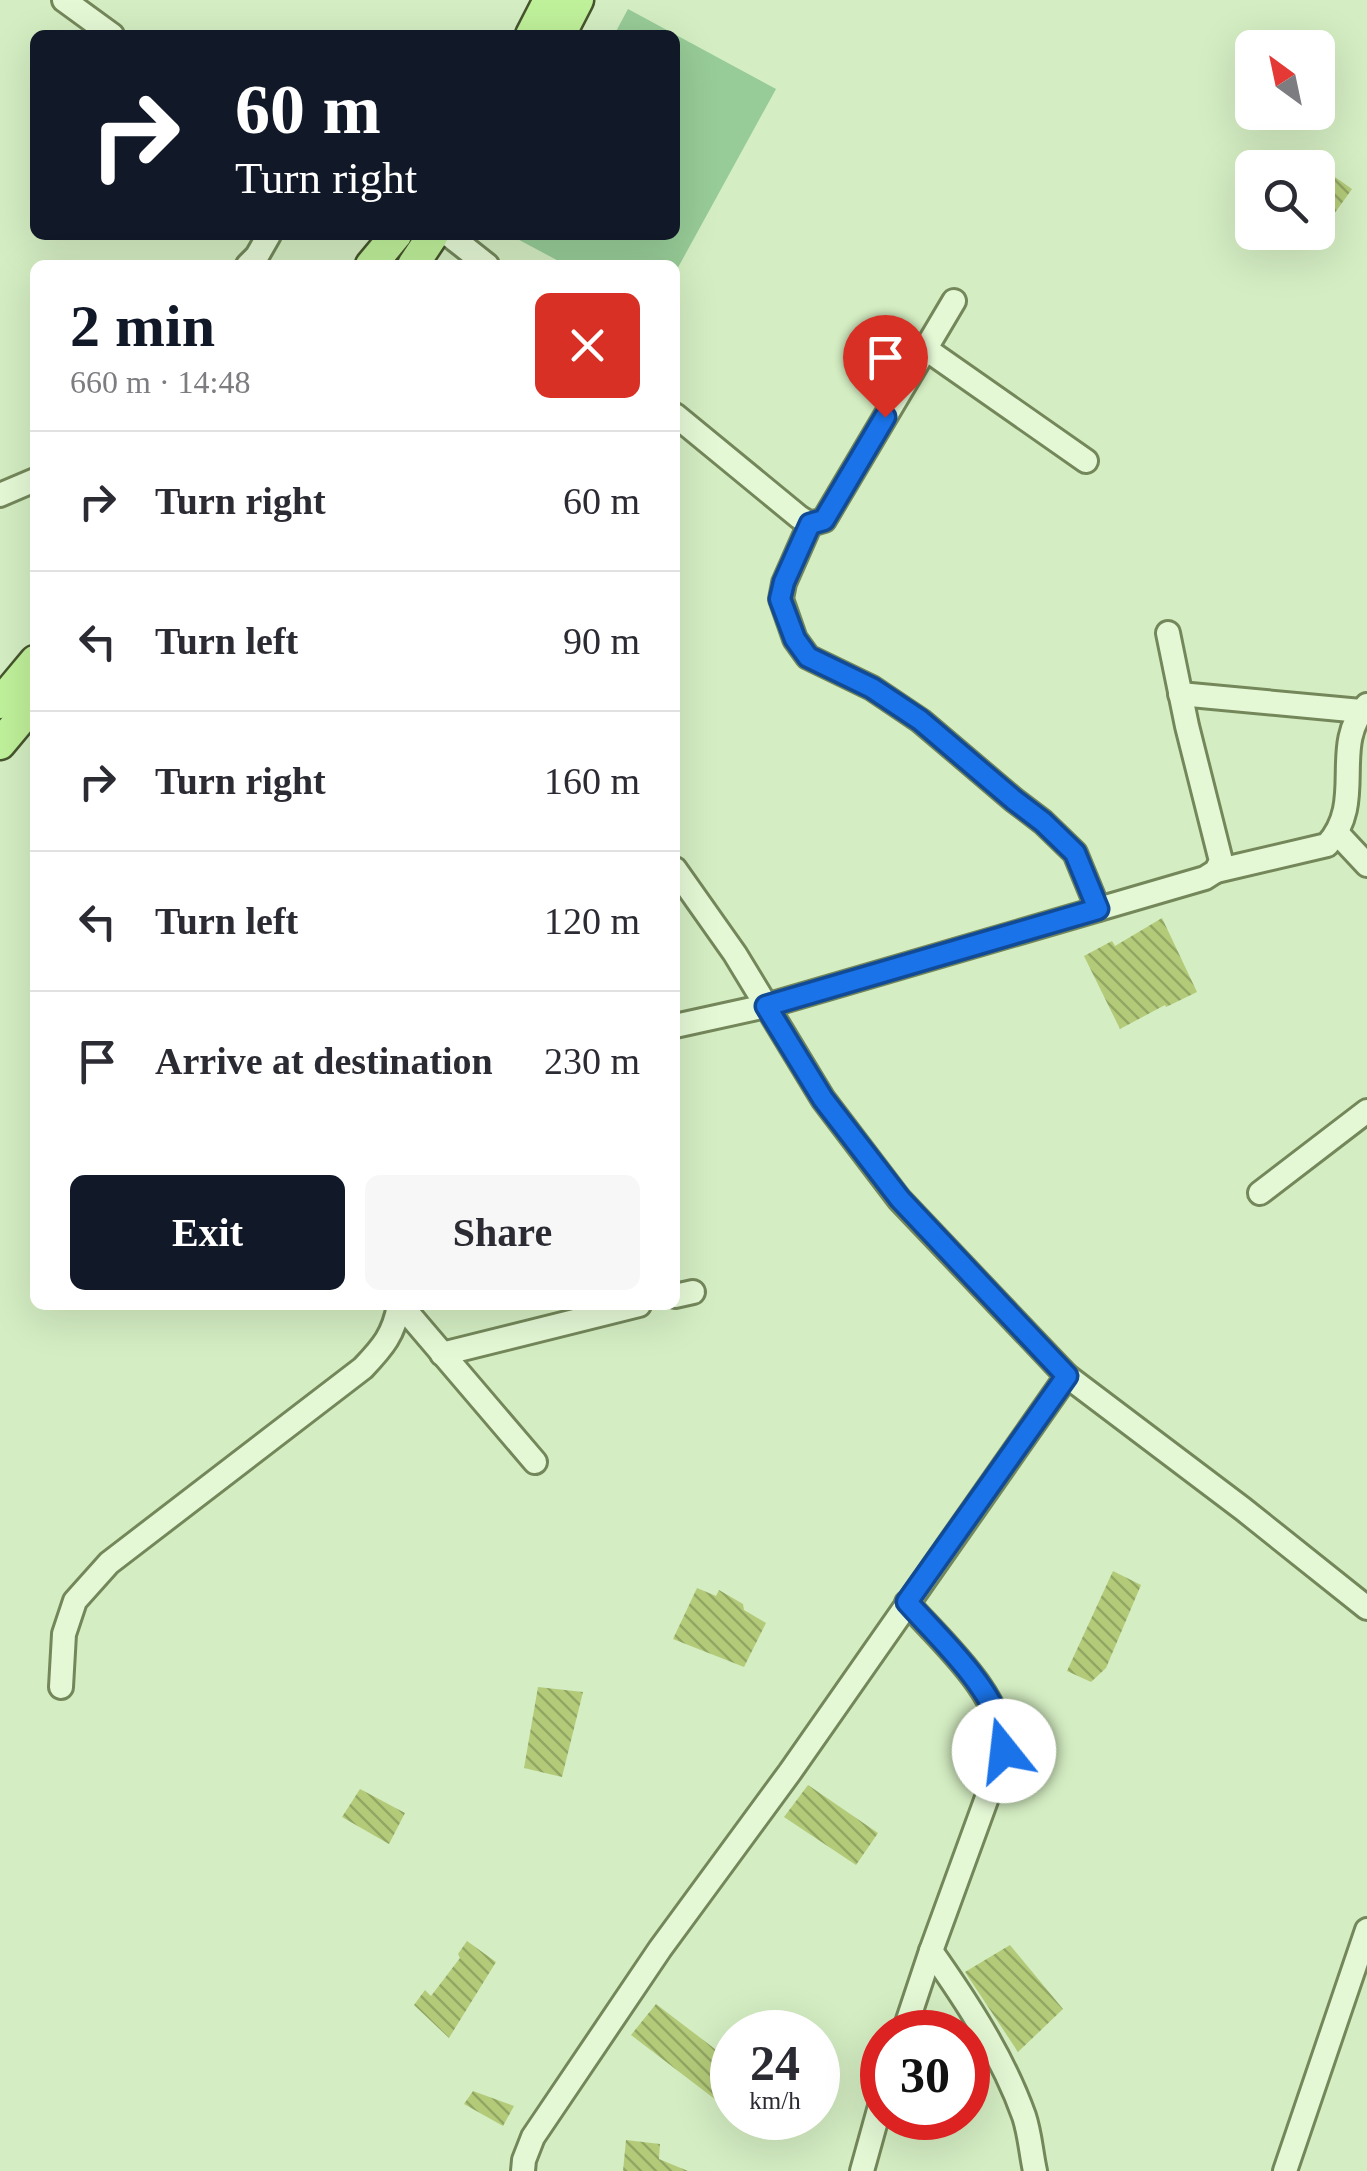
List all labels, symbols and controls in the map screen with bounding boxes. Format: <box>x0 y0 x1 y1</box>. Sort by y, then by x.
north arrow <box>1235 30 1335 130</box>
map controls <box>1235 30 1335 250</box>
icon: right <box>70 70 200 200</box>
text: 60 m <box>235 71 381 148</box>
button: search <box>1235 150 1335 250</box>
text: Turn right <box>235 153 417 203</box>
text: 2 min <box>70 293 215 359</box>
button: close <box>535 293 640 398</box>
pin <box>843 315 928 418</box>
icon: arrive <box>858 330 913 385</box>
text: 660 m · 14:48 <box>70 364 250 400</box>
icon: right <box>70 474 125 529</box>
text: Turn right <box>155 480 326 522</box>
text: 60 m <box>563 480 640 522</box>
icon: left <box>70 614 125 669</box>
text: Turn left <box>155 620 298 662</box>
text: 90 m <box>563 620 640 662</box>
icon: right <box>70 754 125 809</box>
text: Turn right <box>155 760 326 802</box>
text: 160 m <box>544 760 640 802</box>
icon: left <box>70 894 125 949</box>
text: Turn left <box>155 900 298 942</box>
text: 120 m <box>544 900 640 942</box>
icon: arrive <box>70 1034 125 1089</box>
text: Arrive at destination <box>155 1040 493 1082</box>
text: 230 m <box>544 1040 640 1082</box>
button: Exit <box>70 1175 345 1290</box>
button: Share <box>365 1175 640 1290</box>
position arrow <box>952 1699 1056 1803</box>
speed limit sign: 30 <box>860 2010 990 2140</box>
text: 24 <box>750 2035 800 2091</box>
text: km/h <box>749 2087 801 2114</box>

